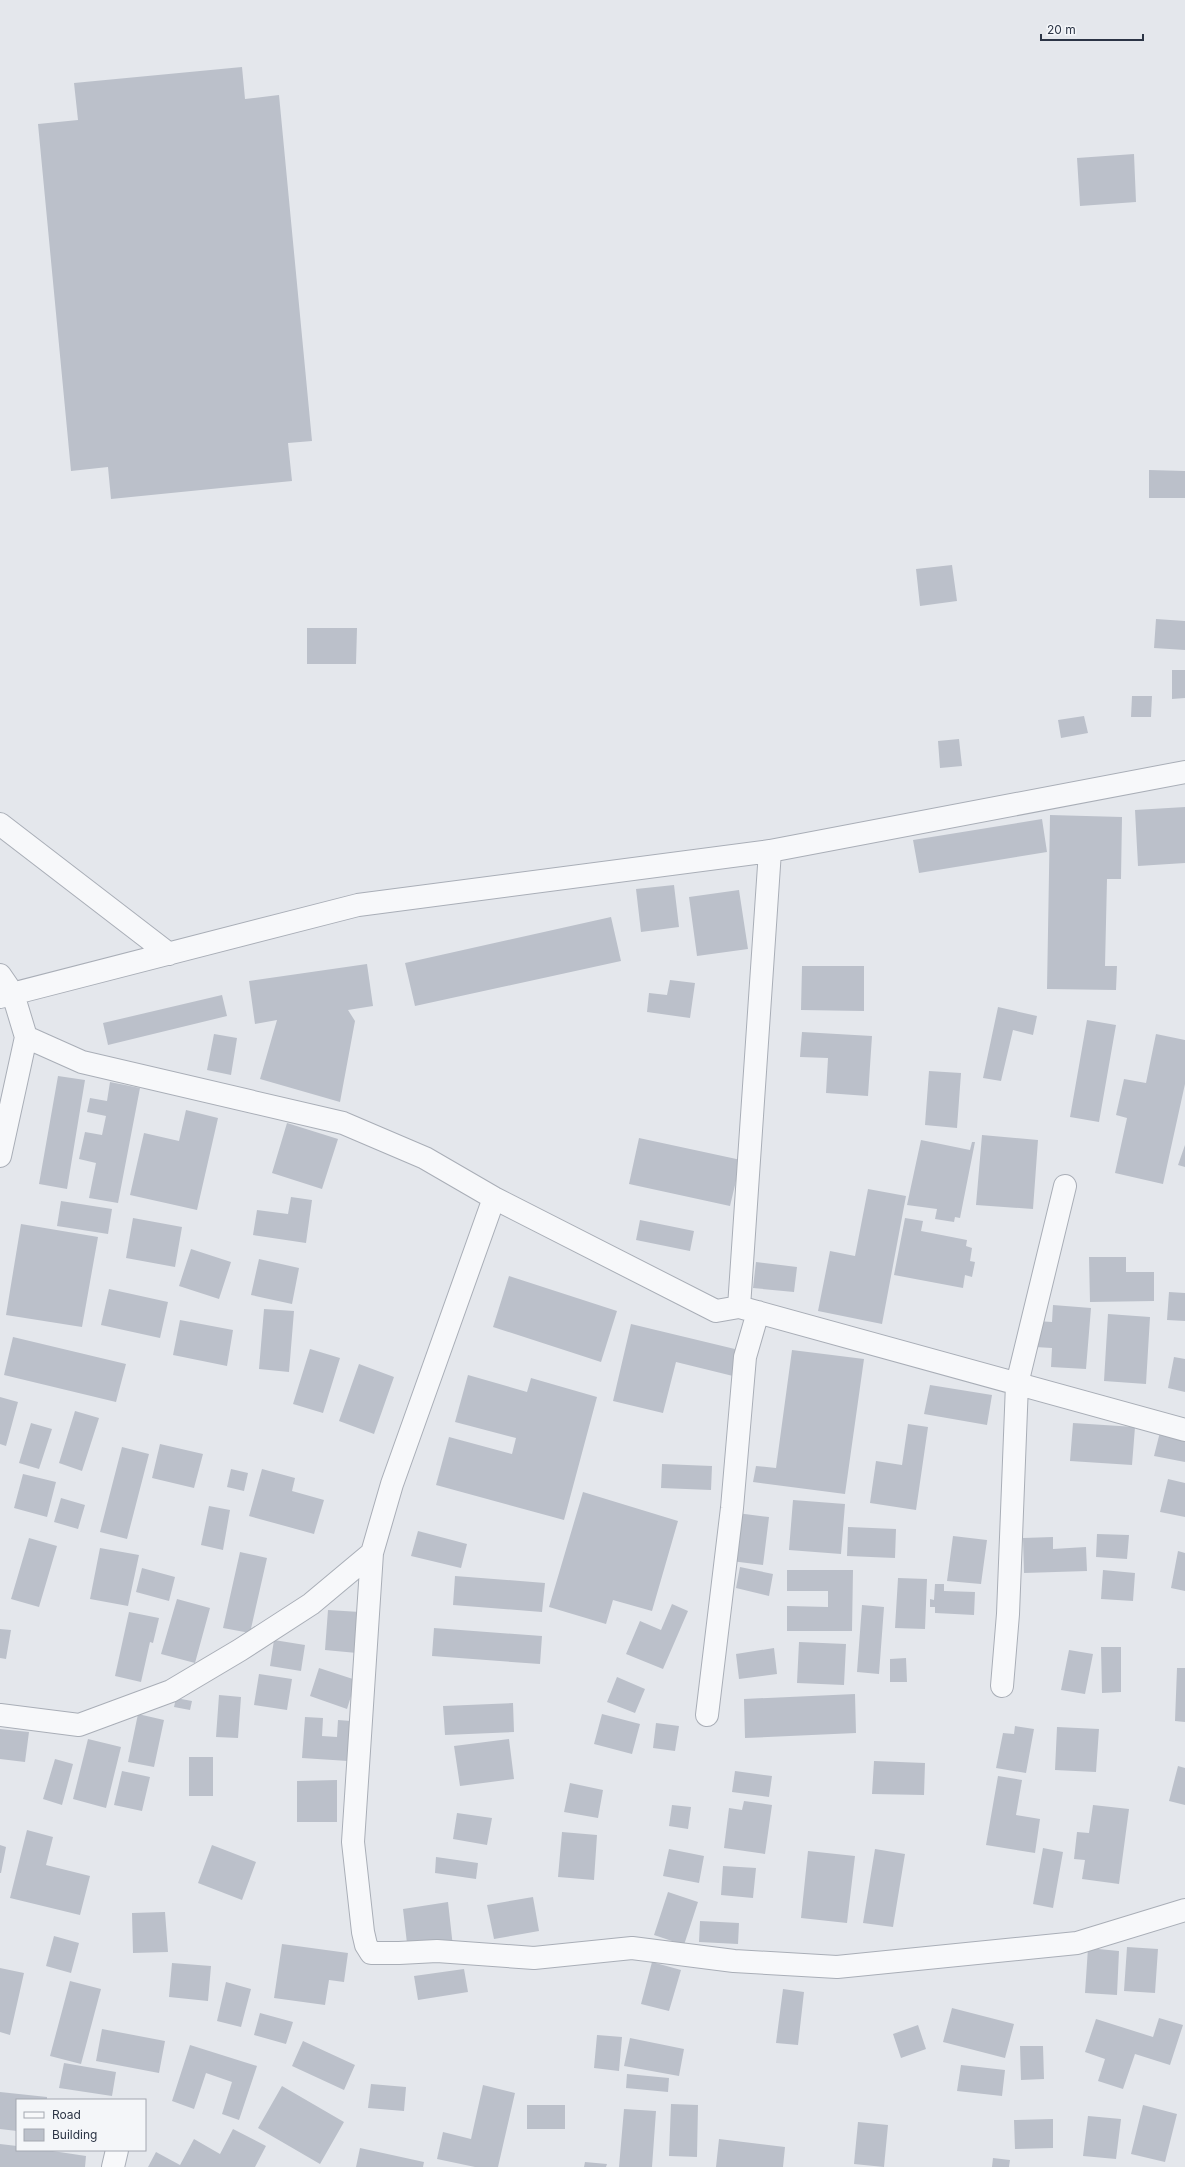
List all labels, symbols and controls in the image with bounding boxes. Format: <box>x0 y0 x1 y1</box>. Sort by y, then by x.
scale bar <box>1041 16 1143 42</box>
text: 20 m <box>1047 22 1076 37</box>
legend <box>16 2099 146 2151</box>
text: Road <box>52 2107 81 2122</box>
text: Building <box>52 2127 97 2142</box>

